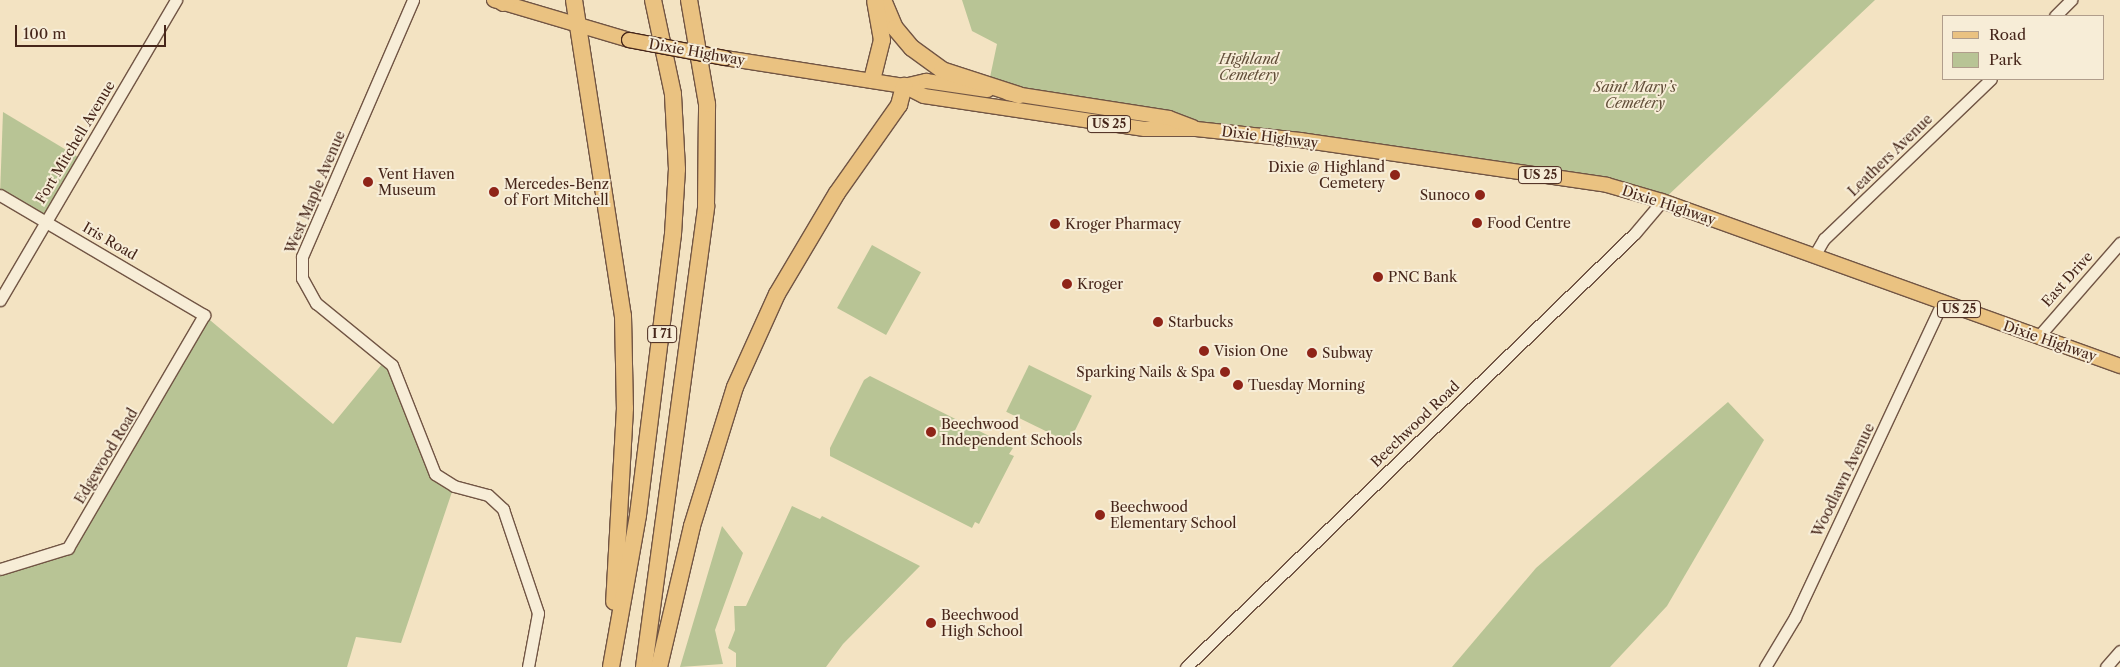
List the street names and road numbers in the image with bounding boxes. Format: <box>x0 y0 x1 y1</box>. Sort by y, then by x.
street label: Dixie Highway <box>647 35 747 69</box>
street label: Fort Mitchell Avenue <box>32 77 118 207</box>
street label: Leathers Avenue <box>1844 110 1936 200</box>
road number: US 25 <box>1086 115 1132 134</box>
street label: Dixie Highway <box>1221 123 1319 151</box>
street label: West Maple Avenue <box>281 128 349 256</box>
road number: US 25 <box>1518 166 1562 184</box>
street label: Dixie Highway <box>1620 182 1718 228</box>
street label: Iris Road <box>80 219 140 263</box>
street label: East Drive <box>2038 248 2096 310</box>
road number: US 25 <box>1936 300 1982 318</box>
street label: Dixie Highway <box>2001 317 2099 365</box>
road number: I 71 <box>647 324 677 344</box>
street label: Beechwood Road <box>1367 378 1463 470</box>
street label: Edgewood Road <box>71 405 141 507</box>
street label: Woodlawn Avenue <box>1808 420 1878 540</box>

